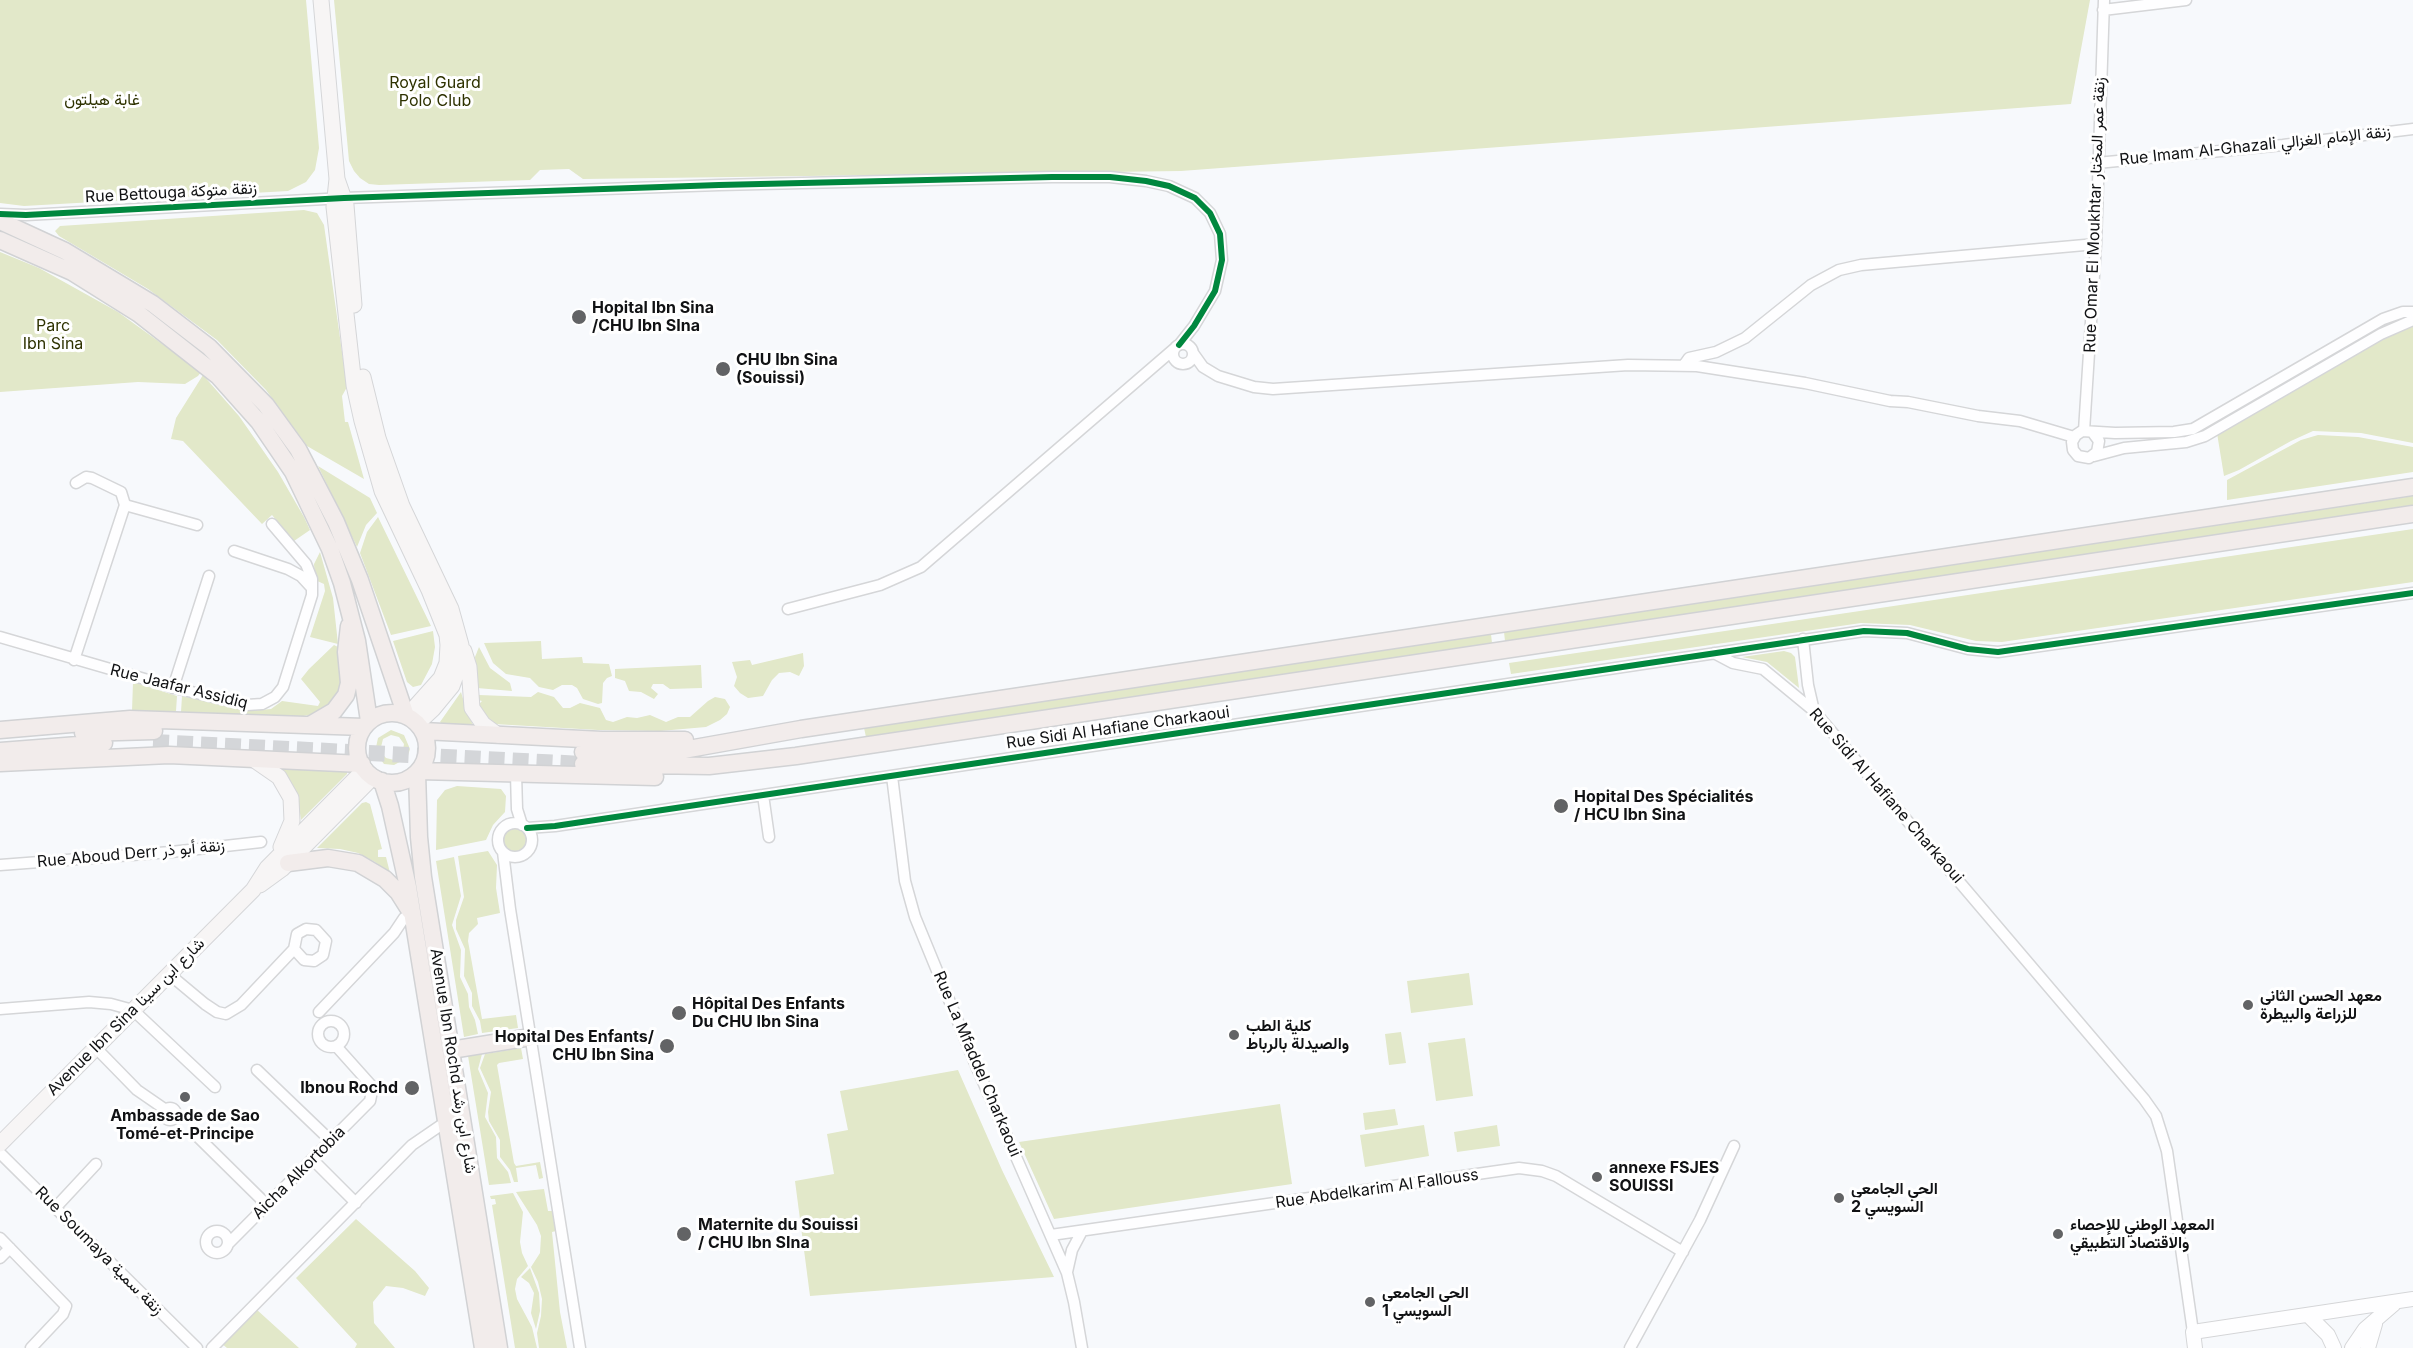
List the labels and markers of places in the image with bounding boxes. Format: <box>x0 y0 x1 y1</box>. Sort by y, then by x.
place label: Hopital Ibn Sina /CHU Ibn SIna <box>592 298 714 336</box>
marker: Hopital Ibn Sina /CHU Ibn SIna <box>570 308 588 326</box>
place label: CHU Ibn Sina (Souissi) <box>736 350 838 388</box>
marker: CHU Ibn Sina (Souissi) <box>714 360 732 378</box>
place label: Hopital Des Spécialités / HCU Ibn Sina <box>1574 787 1753 825</box>
marker: Hopital Des Spécialités / HCU Ibn Sina <box>1552 797 1570 815</box>
place label: معهد الحسن الثاني للزراعة والبيطرة <box>2260 986 2382 1024</box>
place label: Hôpital Des Enfants Du CHU Ibn Sina <box>692 994 845 1032</box>
marker: معهد الحسن الثاني للزراعة والبيطرة <box>2241 998 2255 1012</box>
marker: Hôpital Des Enfants Du CHU Ibn Sina <box>670 1004 688 1022</box>
place label: كلية الطب والصيدلة بالرباط <box>1246 1016 1349 1054</box>
place label: Hopital Des Enfants/ CHU Ibn Sina <box>495 1027 654 1065</box>
marker: كلية الطب والصيدلة بالرباط <box>1227 1028 1241 1042</box>
marker: Hopital Des Enfants/ CHU Ibn Sina <box>658 1037 676 1055</box>
place label: Ibnou Rochd <box>300 1078 398 1098</box>
marker: Ibnou Rochd <box>403 1079 421 1097</box>
marker: Ambassade de Sao Tomé-et-Principe <box>178 1090 192 1104</box>
place label: Ambassade de Sao Tomé-et-Principe <box>110 1106 260 1144</box>
place label: annexe FSJES SOUISSI <box>1609 1158 1719 1196</box>
marker: annexe FSJES SOUISSI <box>1590 1170 1604 1184</box>
place label: الحي الجامعي السويسي 2 <box>1851 1179 1938 1217</box>
marker: الحي الجامعي السويسي 2 <box>1832 1191 1846 1205</box>
place label: Maternite du Souissi / CHU Ibn SIna <box>698 1215 858 1253</box>
place label: المعهد الوطني للإحصاء والاقتصاد التطبيقي <box>2070 1215 2215 1253</box>
marker: Maternite du Souissi / CHU Ibn SIna <box>675 1225 693 1243</box>
marker: المعهد الوطني للإحصاء والاقتصاد التطبيقي <box>2051 1227 2065 1241</box>
place label: الحي الجامعي السويسي 1 <box>1382 1283 1469 1321</box>
marker: الحي الجامعي السويسي 1 <box>1363 1295 1377 1309</box>

